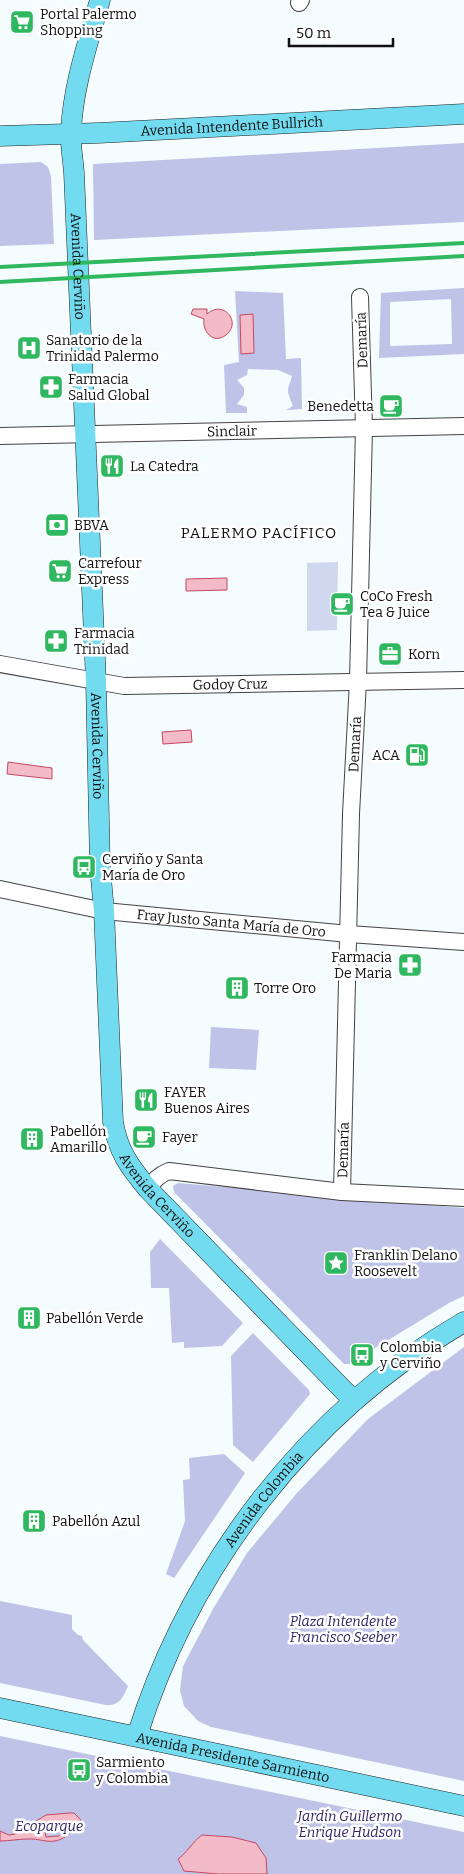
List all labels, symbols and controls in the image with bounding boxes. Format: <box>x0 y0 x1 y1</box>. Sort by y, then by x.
place label: Portal Palermo Shopping <box>40 6 137 39</box>
supermarket icon: Portal Palermo Shopping <box>9 9 35 35</box>
scale bar <box>289 15 393 47</box>
text: 50 m <box>296 24 332 42</box>
street label: Avenida Intendente Bullrich <box>140 113 324 139</box>
street label: Avenida Cerviño <box>67 213 89 320</box>
street label: Demaría <box>353 311 371 368</box>
place label: Sanatorio de la Trinidad Palermo <box>46 332 159 365</box>
hospital icon: Sanatorio de la Trinidad Palermo <box>16 335 42 361</box>
place label: Farmacia Salud Global <box>68 371 150 404</box>
pharmacy icon: Farmacia Salud Global <box>38 374 64 400</box>
cafe icon: Benedetta <box>378 393 404 419</box>
place label: Benedetta <box>307 398 374 415</box>
street label: Sinclair <box>207 422 257 440</box>
restaurant icon: La Catedra <box>99 453 125 479</box>
place label: La Catedra <box>130 458 199 475</box>
bank icon: BBVA <box>44 512 70 538</box>
place label: BBVA <box>74 517 109 534</box>
district label: PALERMO PACÍFICO <box>181 524 337 542</box>
place label: Carrefour Express <box>78 555 142 588</box>
supermarket icon: Carrefour Express <box>47 558 73 584</box>
place label: CoCo Fresh Tea & Juice <box>360 588 433 621</box>
cafe icon: CoCo Fresh Tea & Juice <box>329 591 355 617</box>
place label: Farmacia Trinidad <box>74 625 135 658</box>
pharmacy icon: Farmacia Trinidad <box>43 628 69 654</box>
office icon: Korn <box>377 641 403 667</box>
place label: Korn <box>408 646 440 663</box>
street label: Godoy Cruz <box>193 675 268 693</box>
street label: Avenida Cerviño <box>88 692 107 799</box>
street label: Demaría <box>345 715 365 773</box>
fuel station icon: ACA <box>404 742 430 768</box>
place label: ACA <box>372 747 400 764</box>
place label: Cerviño y Santa María de Oro <box>102 851 203 884</box>
bus stop icon: Cerviño y Santa María de Oro <box>71 854 97 880</box>
street label: Fray Justo Santa María de Oro <box>136 906 326 940</box>
place label: Farmacia De Maria <box>331 949 392 982</box>
pharmacy icon: Farmacia De Maria <box>397 952 423 978</box>
building icon: Torre Oro <box>224 975 250 1001</box>
place label: Torre Oro <box>254 980 316 997</box>
place label: FAYER Buenos Aires <box>164 1084 250 1117</box>
restaurant icon: FAYER Buenos Aires <box>133 1087 159 1113</box>
street label: Demaría <box>334 1121 352 1178</box>
place label: Pabellón Amarillo <box>50 1123 107 1156</box>
cafe icon: Fayer <box>131 1124 157 1150</box>
building icon: Pabellón Amarillo <box>19 1126 45 1152</box>
place label: Fayer <box>162 1129 198 1146</box>
street label: Avenida Cerviño <box>116 1150 199 1241</box>
place label: Franklin Delano Roosevelt <box>354 1247 458 1280</box>
place icon: Franklin Delano Roosevelt <box>323 1250 349 1276</box>
building icon: Pabellón Verde <box>16 1305 42 1331</box>
place label: Pabellón Verde <box>46 1310 143 1327</box>
place label: Colombia y Cerviño <box>379 1339 442 1372</box>
bus stop icon: Colombia y Cerviño <box>349 1342 375 1368</box>
street label: Avenida Colombia <box>221 1448 307 1551</box>
building icon: Pabellón Azul <box>21 1508 47 1534</box>
place label: Pabellón Azul <box>52 1513 140 1530</box>
park label: Plaza Intendente Francisco Seeber <box>290 1613 398 1646</box>
street label: Avenida Presidente Sarmiento <box>135 1728 331 1786</box>
place label: Sarmiento y Colombia <box>95 1754 168 1787</box>
bus stop icon: Sarmiento y Colombia <box>66 1757 92 1783</box>
park label: Jardín Guillermo Enrique Hudson <box>296 1808 403 1841</box>
park label: Ecoparque <box>15 1818 83 1835</box>

